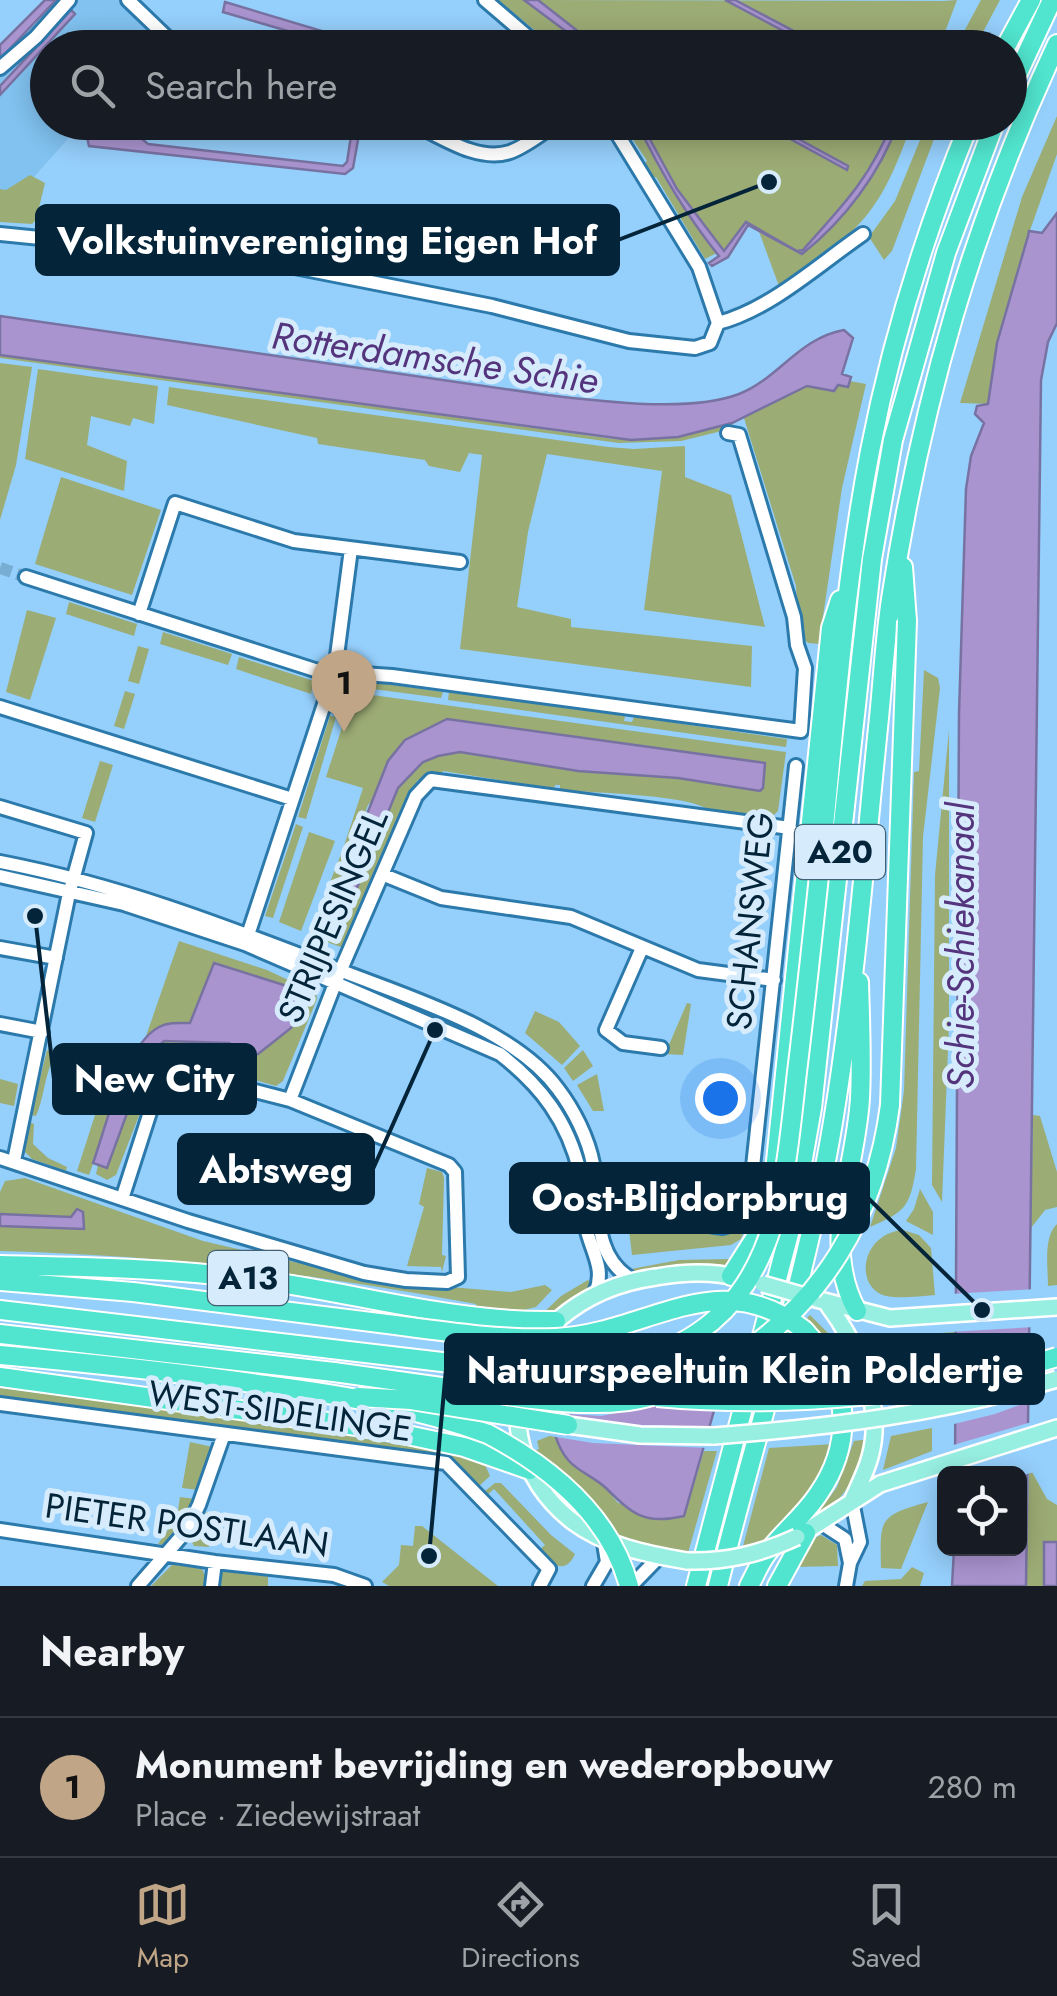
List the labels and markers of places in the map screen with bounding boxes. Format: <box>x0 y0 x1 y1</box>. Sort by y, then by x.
callout: Volkstuinvereniging Eigen Hof <box>37 206 618 274</box>
pin: 1 <box>312 650 376 732</box>
callout: New City <box>54 1045 255 1113</box>
callout: Abtsweg <box>179 1135 373 1203</box>
callout: Oost-Blijdorpbrug <box>511 1164 868 1232</box>
callout: Natuurspeeltuin Klein Poldertje <box>446 1335 1043 1403</box>

